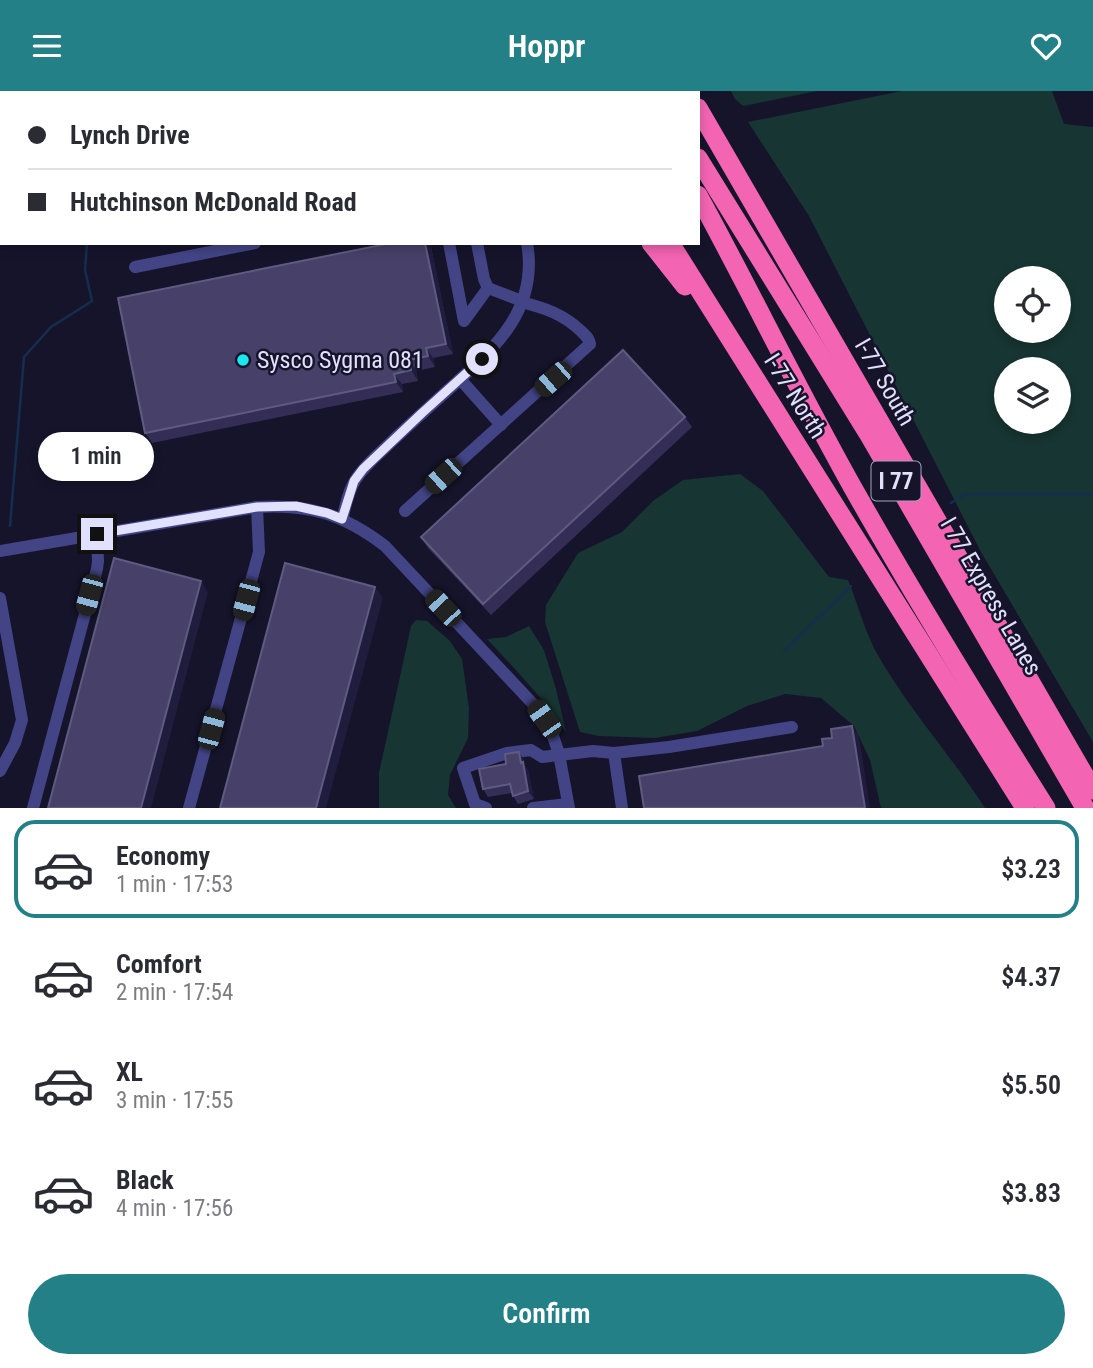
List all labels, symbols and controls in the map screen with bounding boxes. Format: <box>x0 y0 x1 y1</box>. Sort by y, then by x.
icon: menu <box>28 27 66 65</box>
text: Hoppr <box>508 27 585 65</box>
icon: heart <box>1027 27 1065 65</box>
text: Lynch Drive <box>70 120 190 150</box>
text: Hutchinson McDonald Road <box>70 187 357 217</box>
map controls <box>994 266 1071 434</box>
button: locate <box>994 266 1071 343</box>
street label: I-77 South <box>849 333 921 431</box>
route start <box>466 343 498 375</box>
place label: Sysco Sygma 081 <box>257 346 424 374</box>
street label: I-77 North <box>758 348 832 444</box>
marker: Sysco Sygma 081 <box>235 352 251 368</box>
car <box>531 357 576 401</box>
button: layers <box>994 357 1071 434</box>
callout: 1 min <box>39 433 155 481</box>
text: 1 min <box>71 443 121 470</box>
car <box>421 454 466 498</box>
road number: I 77 <box>872 461 920 501</box>
street label: I 77 Express Lanes <box>935 512 1047 680</box>
route end <box>81 518 113 550</box>
car <box>74 572 105 618</box>
car <box>231 577 262 623</box>
car <box>421 585 466 631</box>
car <box>524 696 565 742</box>
car <box>196 706 227 752</box>
icon: car <box>32 838 95 901</box>
text: Economy <box>116 841 210 871</box>
text: $3.23 <box>1001 854 1061 884</box>
text: 1 min · 17:53 <box>116 871 233 898</box>
icon: car <box>32 946 95 1009</box>
text: Comfort <box>116 949 202 979</box>
text: $4.37 <box>1001 962 1061 992</box>
text: 2 min · 17:54 <box>116 979 233 1006</box>
icon: car <box>32 1054 95 1117</box>
text: XL <box>116 1057 143 1087</box>
text: $5.50 <box>1001 1070 1061 1100</box>
text: 3 min · 17:55 <box>116 1087 233 1114</box>
icon: car <box>32 1162 95 1225</box>
text: Black <box>116 1165 174 1195</box>
text: $3.83 <box>1001 1178 1061 1208</box>
text: 4 min · 17:56 <box>116 1195 233 1222</box>
button: Confirm <box>28 1274 1065 1354</box>

